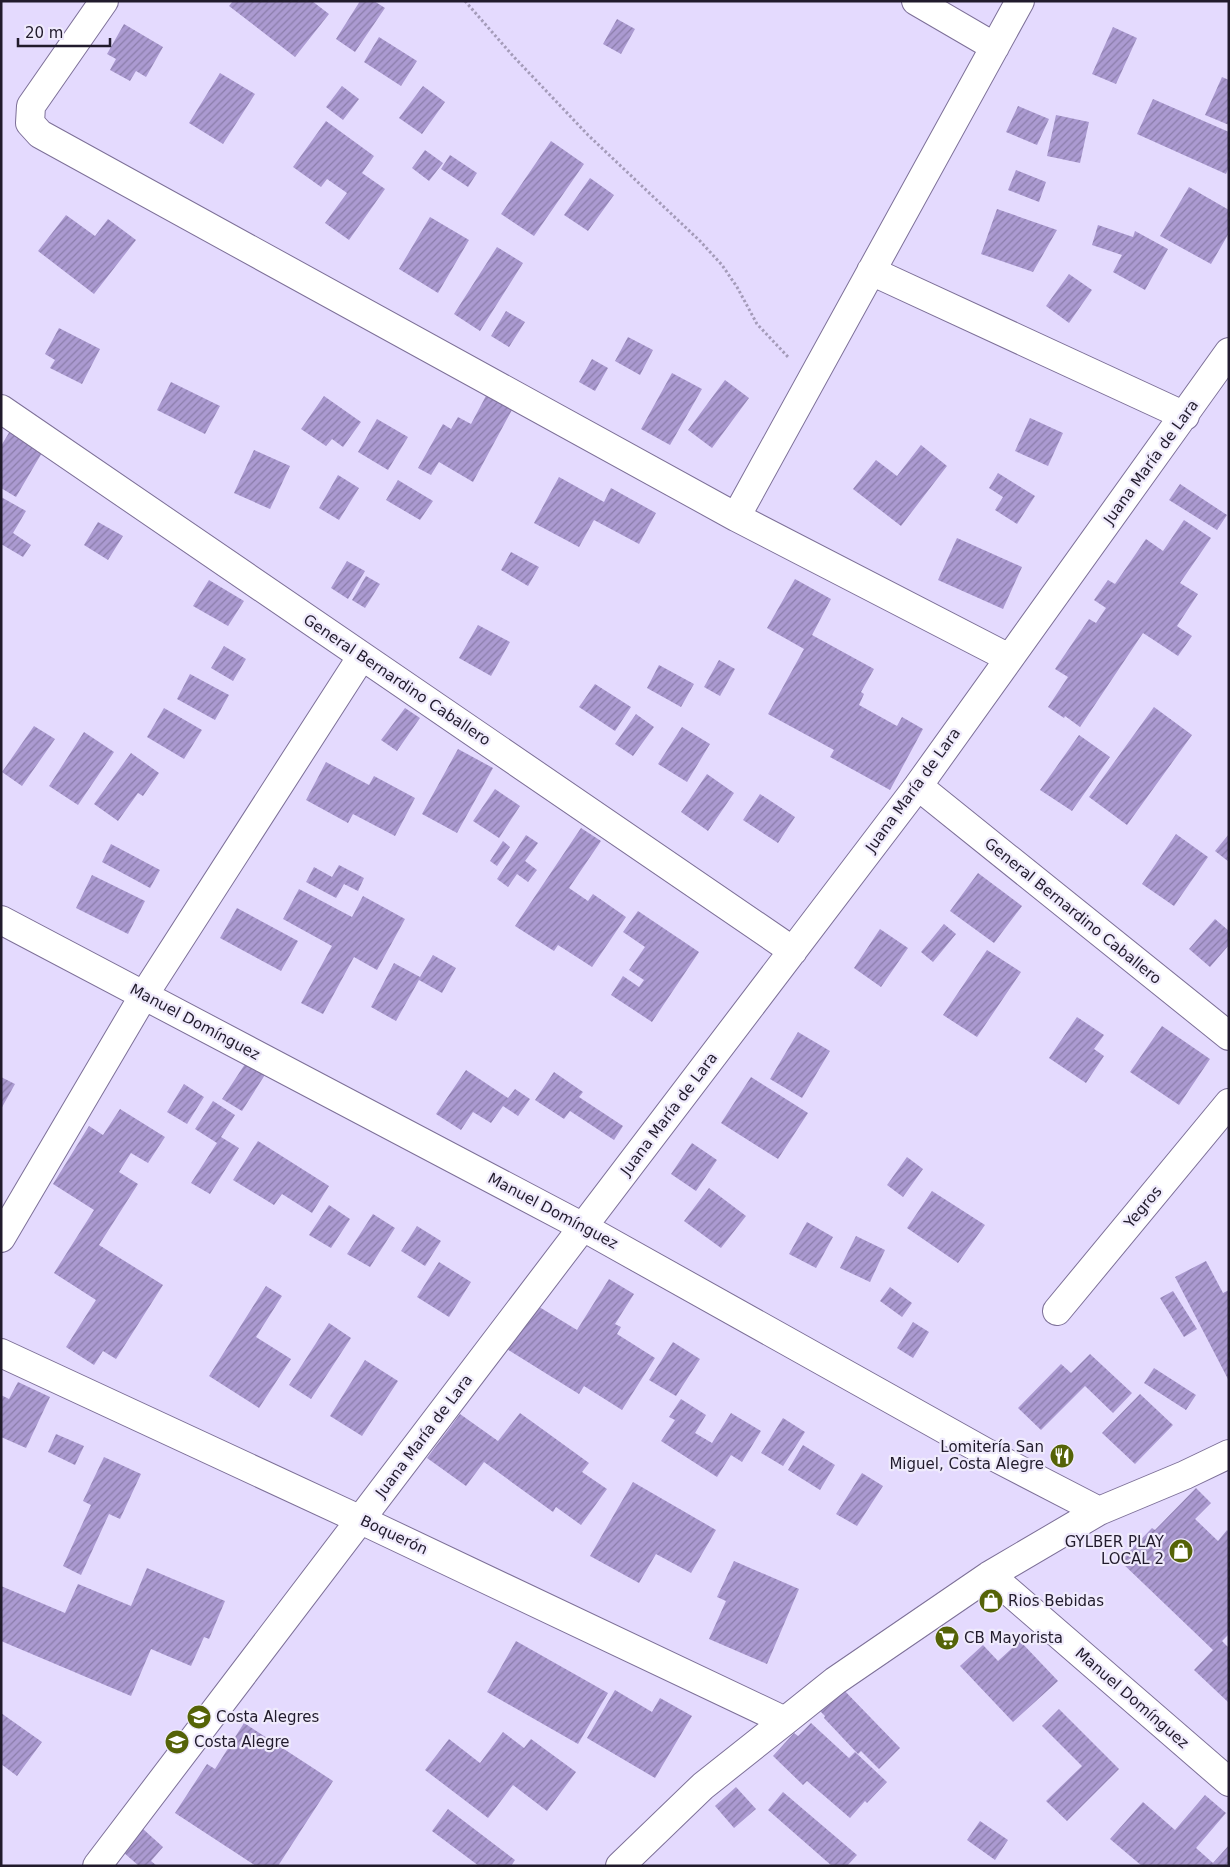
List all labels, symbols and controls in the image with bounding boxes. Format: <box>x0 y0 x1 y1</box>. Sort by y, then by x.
scale bar <box>18 15 110 47</box>
text: 20 m <box>25 24 63 42</box>
street label: Juana María de Lara <box>1099 396 1202 529</box>
street label: General Bernardino Caballero <box>300 610 494 750</box>
street label: Juana María de Lara <box>861 724 964 857</box>
street label: General Bernardino Caballero <box>981 834 1165 988</box>
street label: Manuel Domínguez <box>127 980 263 1064</box>
street label: Juana María de Lara <box>616 1049 721 1180</box>
street label: Manuel Domínguez <box>485 1169 621 1253</box>
street label: Yegros <box>1120 1182 1166 1232</box>
street label: Juana María de Lara <box>371 1371 476 1502</box>
place label: Lomitería San Miguel, Costa Alegre <box>889 1438 1044 1473</box>
restaurant icon: Lomitería San Miguel, Costa Alegre <box>1049 1443 1075 1469</box>
street label: Boquerón <box>357 1512 431 1558</box>
place label: GYLBER PLAY LOCAL 2 <box>1065 1533 1165 1568</box>
shop icon: GYLBER PLAY LOCAL 2 <box>1168 1538 1194 1564</box>
shop icon: Rios Bebidas <box>978 1588 1004 1614</box>
place label: Rios Bebidas <box>1008 1592 1104 1610</box>
supermarket icon: CB Mayorista <box>934 1625 960 1651</box>
place label: CB Mayorista <box>964 1629 1063 1647</box>
street label: Manuel Domínguez <box>1072 1644 1193 1752</box>
school or university icon: Costa Alegres <box>186 1704 212 1730</box>
place label: Costa Alegres <box>216 1708 320 1726</box>
school or university icon: Costa Alegre <box>164 1729 190 1755</box>
place label: Costa Alegre <box>194 1733 290 1751</box>

